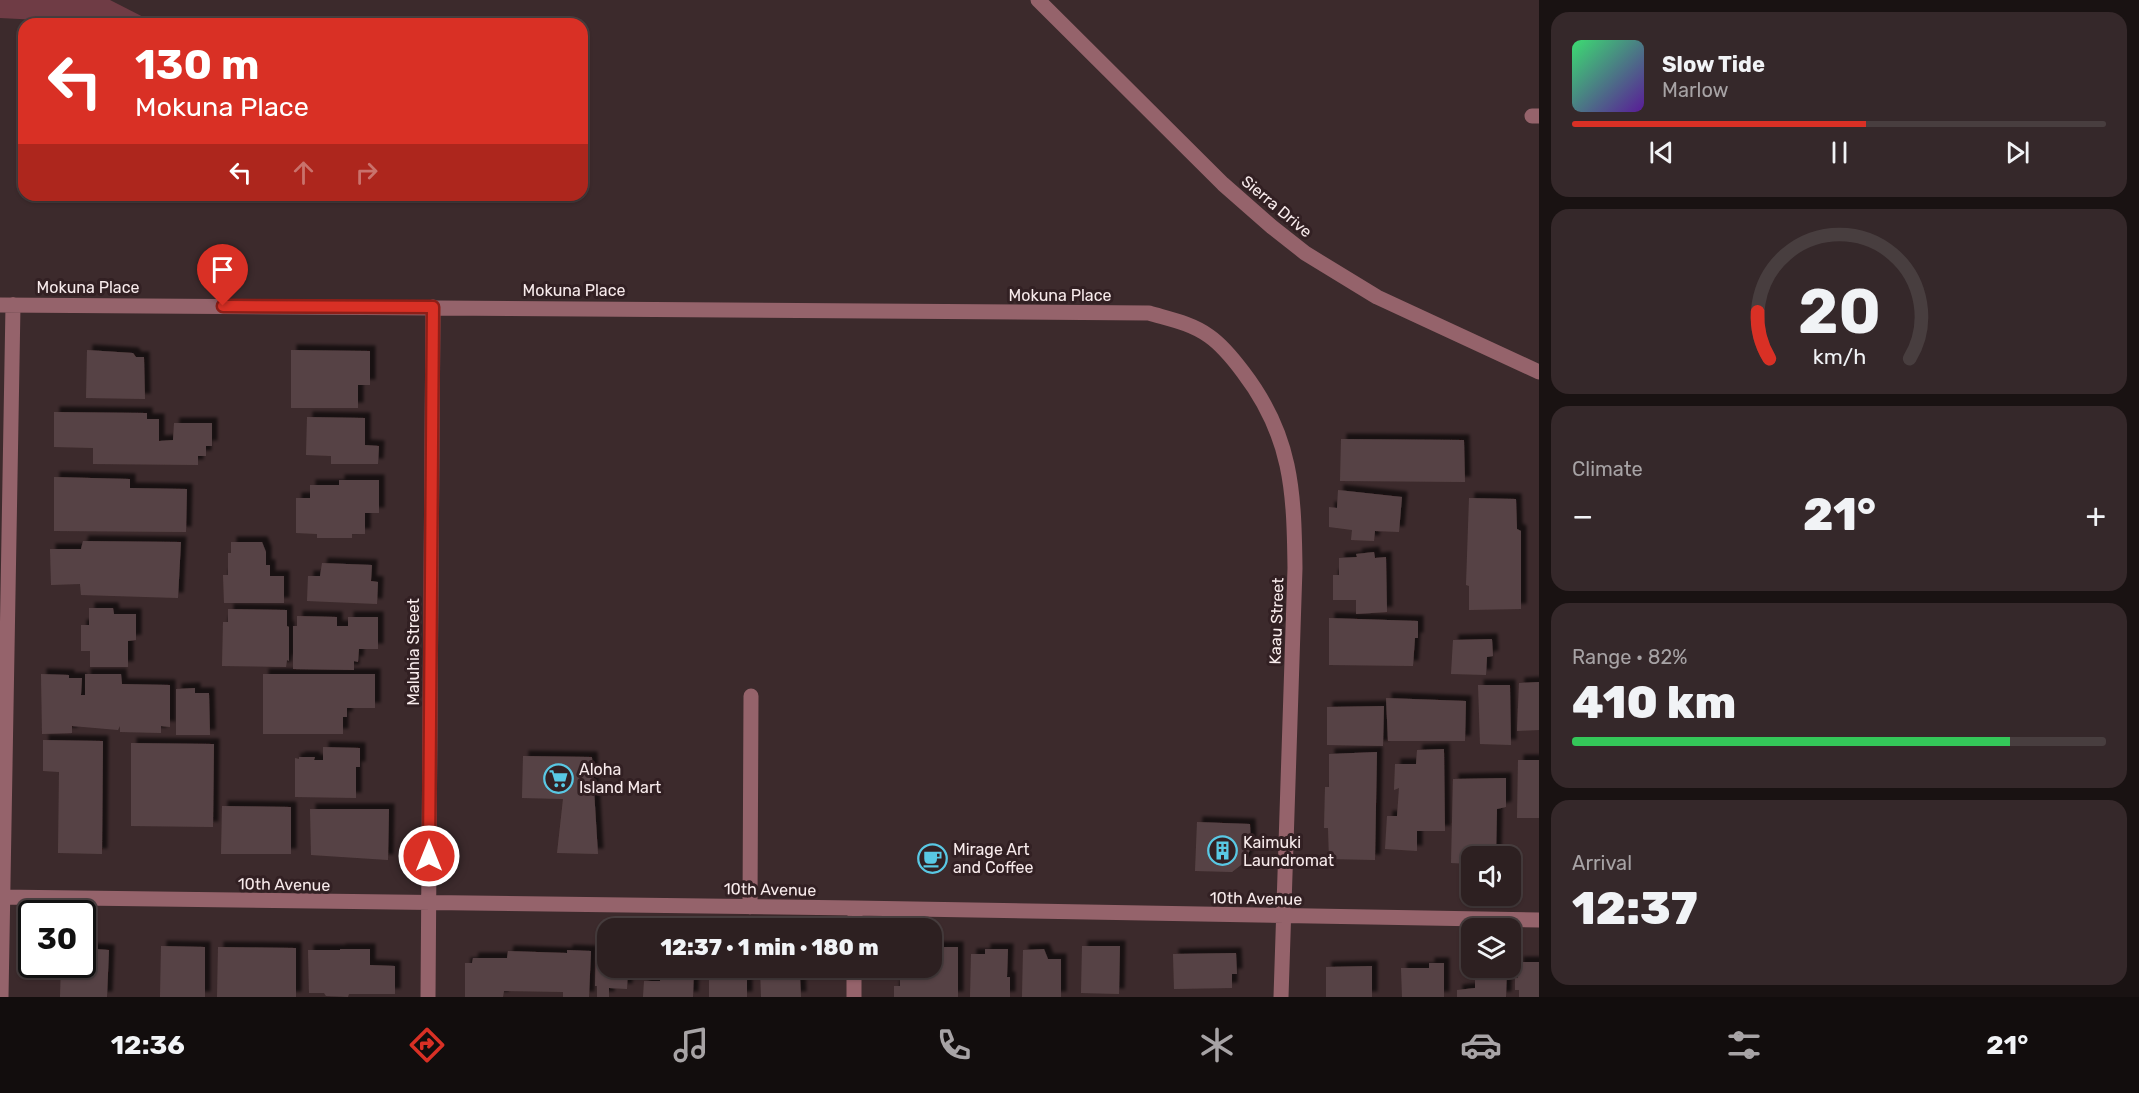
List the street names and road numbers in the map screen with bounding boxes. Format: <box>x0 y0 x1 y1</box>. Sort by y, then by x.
street label: Sierra Drive <box>1238 171 1316 241</box>
street label: Mokuna Place <box>37 278 140 297</box>
street label: Mokuna Place <box>523 281 626 300</box>
street label: Mokuna Place <box>1009 286 1112 305</box>
street label: Kaau Street <box>1265 577 1288 665</box>
street label: Maluhia Street <box>404 598 423 706</box>
street label: 10th Avenue <box>238 874 330 895</box>
street label: 10th Avenue <box>724 879 816 900</box>
street label: 10th Avenue <box>1210 888 1302 909</box>

